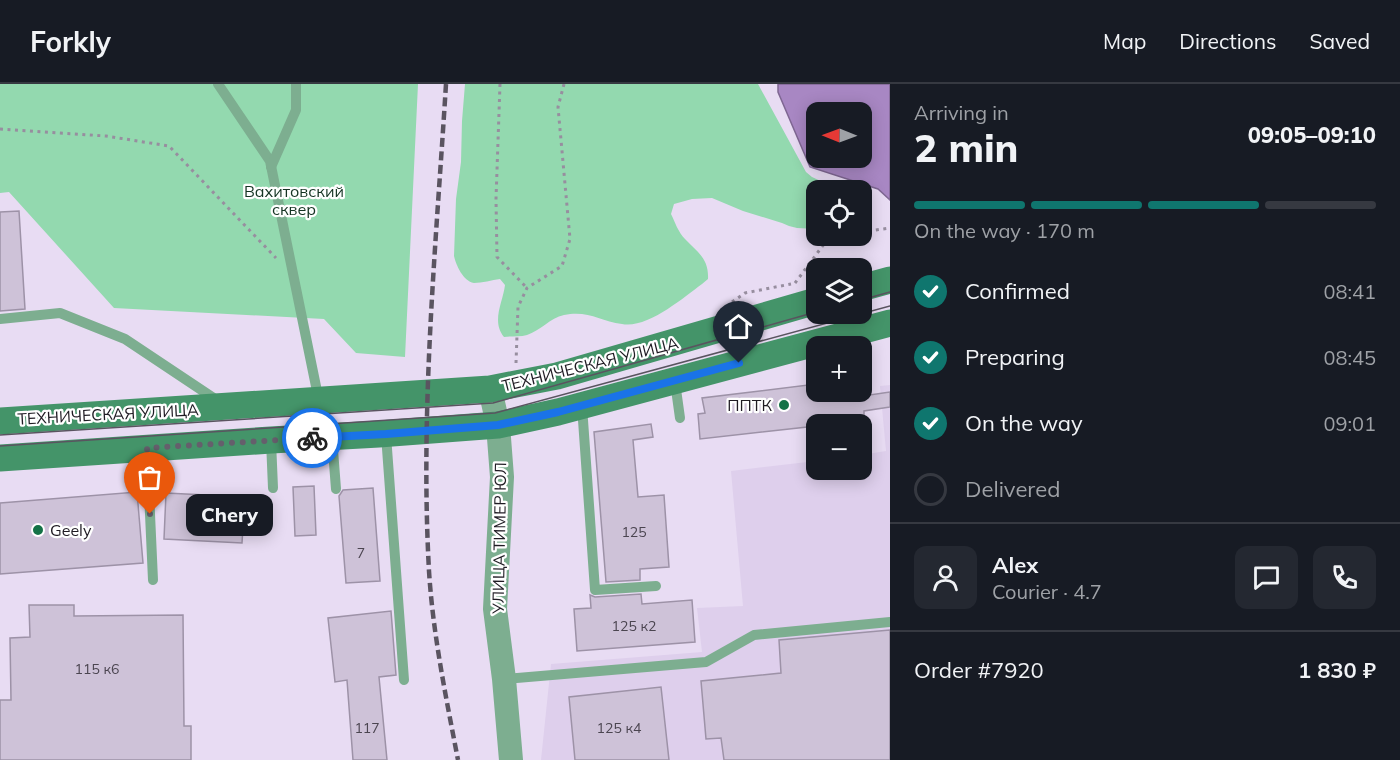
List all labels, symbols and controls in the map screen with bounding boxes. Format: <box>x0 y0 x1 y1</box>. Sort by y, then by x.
text: Forkly <box>30 24 111 59</box>
text: Map <box>1103 28 1146 54</box>
text: Directions <box>1179 28 1276 54</box>
text: Saved <box>1309 28 1370 54</box>
text: Arriving in <box>914 100 1009 125</box>
north arrow <box>806 102 872 168</box>
map controls <box>806 102 872 480</box>
text: 09:05–09:10 <box>1248 121 1376 149</box>
text: 2 min <box>914 123 1019 172</box>
button: locate <box>806 180 872 246</box>
park label: Вахитовский сквер <box>244 181 344 219</box>
text: On the way · 170 m <box>914 218 1095 243</box>
button: layers <box>806 258 872 324</box>
icon: check <box>914 275 947 308</box>
text: Confirmed <box>965 277 1070 305</box>
text: 08:41 <box>1323 279 1376 304</box>
pin <box>713 301 764 363</box>
icon: home <box>722 310 755 343</box>
street label: ТЕХНИЧЕСКАЯ УЛИЦА <box>500 332 681 396</box>
button: + <box>806 336 872 402</box>
icon: check <box>914 341 947 374</box>
text: Preparing <box>965 343 1065 371</box>
text: 08:45 <box>1323 345 1376 370</box>
place label: ППТК <box>727 395 772 415</box>
marker: ППТК <box>777 398 791 412</box>
street label: ТЕХНИЧЕСКАЯ УЛИЦА <box>17 399 199 429</box>
icon: check <box>914 407 947 440</box>
courier <box>282 408 342 468</box>
text: On the way <box>965 409 1083 437</box>
text: 09:01 <box>1323 411 1376 436</box>
button: − <box>806 414 872 480</box>
icon: bike <box>296 422 329 455</box>
pin <box>124 452 175 514</box>
icon: bag <box>133 461 166 494</box>
street label: УЛИЦА ТИМЕР ЮЛ <box>488 462 510 615</box>
text: Delivered <box>965 475 1060 503</box>
callout: Chery <box>186 493 273 535</box>
text: Chery <box>201 502 258 527</box>
place label: Geely <box>50 520 92 540</box>
marker: Geely <box>31 523 45 537</box>
house number: 125 <box>621 523 647 541</box>
house number: 7 <box>357 544 365 562</box>
button: person <box>914 546 977 609</box>
button: chat <box>1235 546 1298 609</box>
button: phone <box>1313 546 1376 609</box>
text: Alex <box>992 551 1038 579</box>
text: Courier · 4.7 <box>992 579 1102 604</box>
house number: 125 к2 <box>612 617 656 635</box>
text: Order #7920 <box>914 656 1044 684</box>
text: 1 830 ₽ <box>1298 656 1376 684</box>
house number: 115 к6 <box>75 660 119 678</box>
house number: 117 <box>354 719 380 737</box>
house number: 125 к4 <box>597 719 642 737</box>

